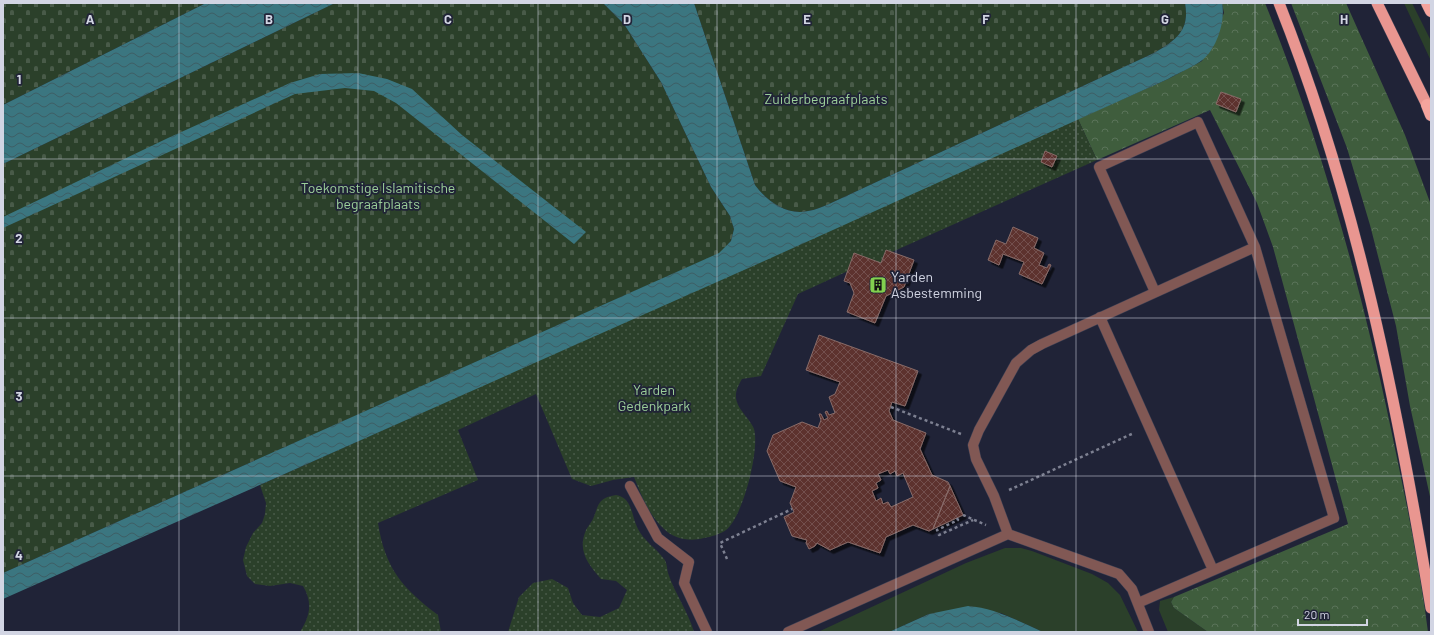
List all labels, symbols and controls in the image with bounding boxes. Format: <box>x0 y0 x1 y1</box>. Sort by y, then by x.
text: A <box>86 11 95 27</box>
text: B <box>265 11 273 27</box>
text: C <box>444 11 452 27</box>
text: D <box>623 11 631 27</box>
text: E <box>803 11 811 27</box>
text: F <box>982 11 990 27</box>
text: G <box>1161 11 1169 27</box>
text: H <box>1340 11 1348 27</box>
text: 1 <box>17 71 21 87</box>
park label: Zuiderbegraafplaats <box>765 90 888 107</box>
park label: Toekomstige Islamitische begraafplaats <box>301 179 455 212</box>
text: 2 <box>15 230 23 246</box>
place label: Yarden Asbestemming <box>891 268 982 301</box>
building icon: Yarden Asbestemming <box>868 275 888 295</box>
park label: Yarden Gedenkpark <box>618 381 690 414</box>
text: 3 <box>15 388 23 404</box>
text: 4 <box>15 547 23 563</box>
scale bar <box>1298 601 1367 627</box>
text: 20 m <box>1304 607 1330 621</box>

